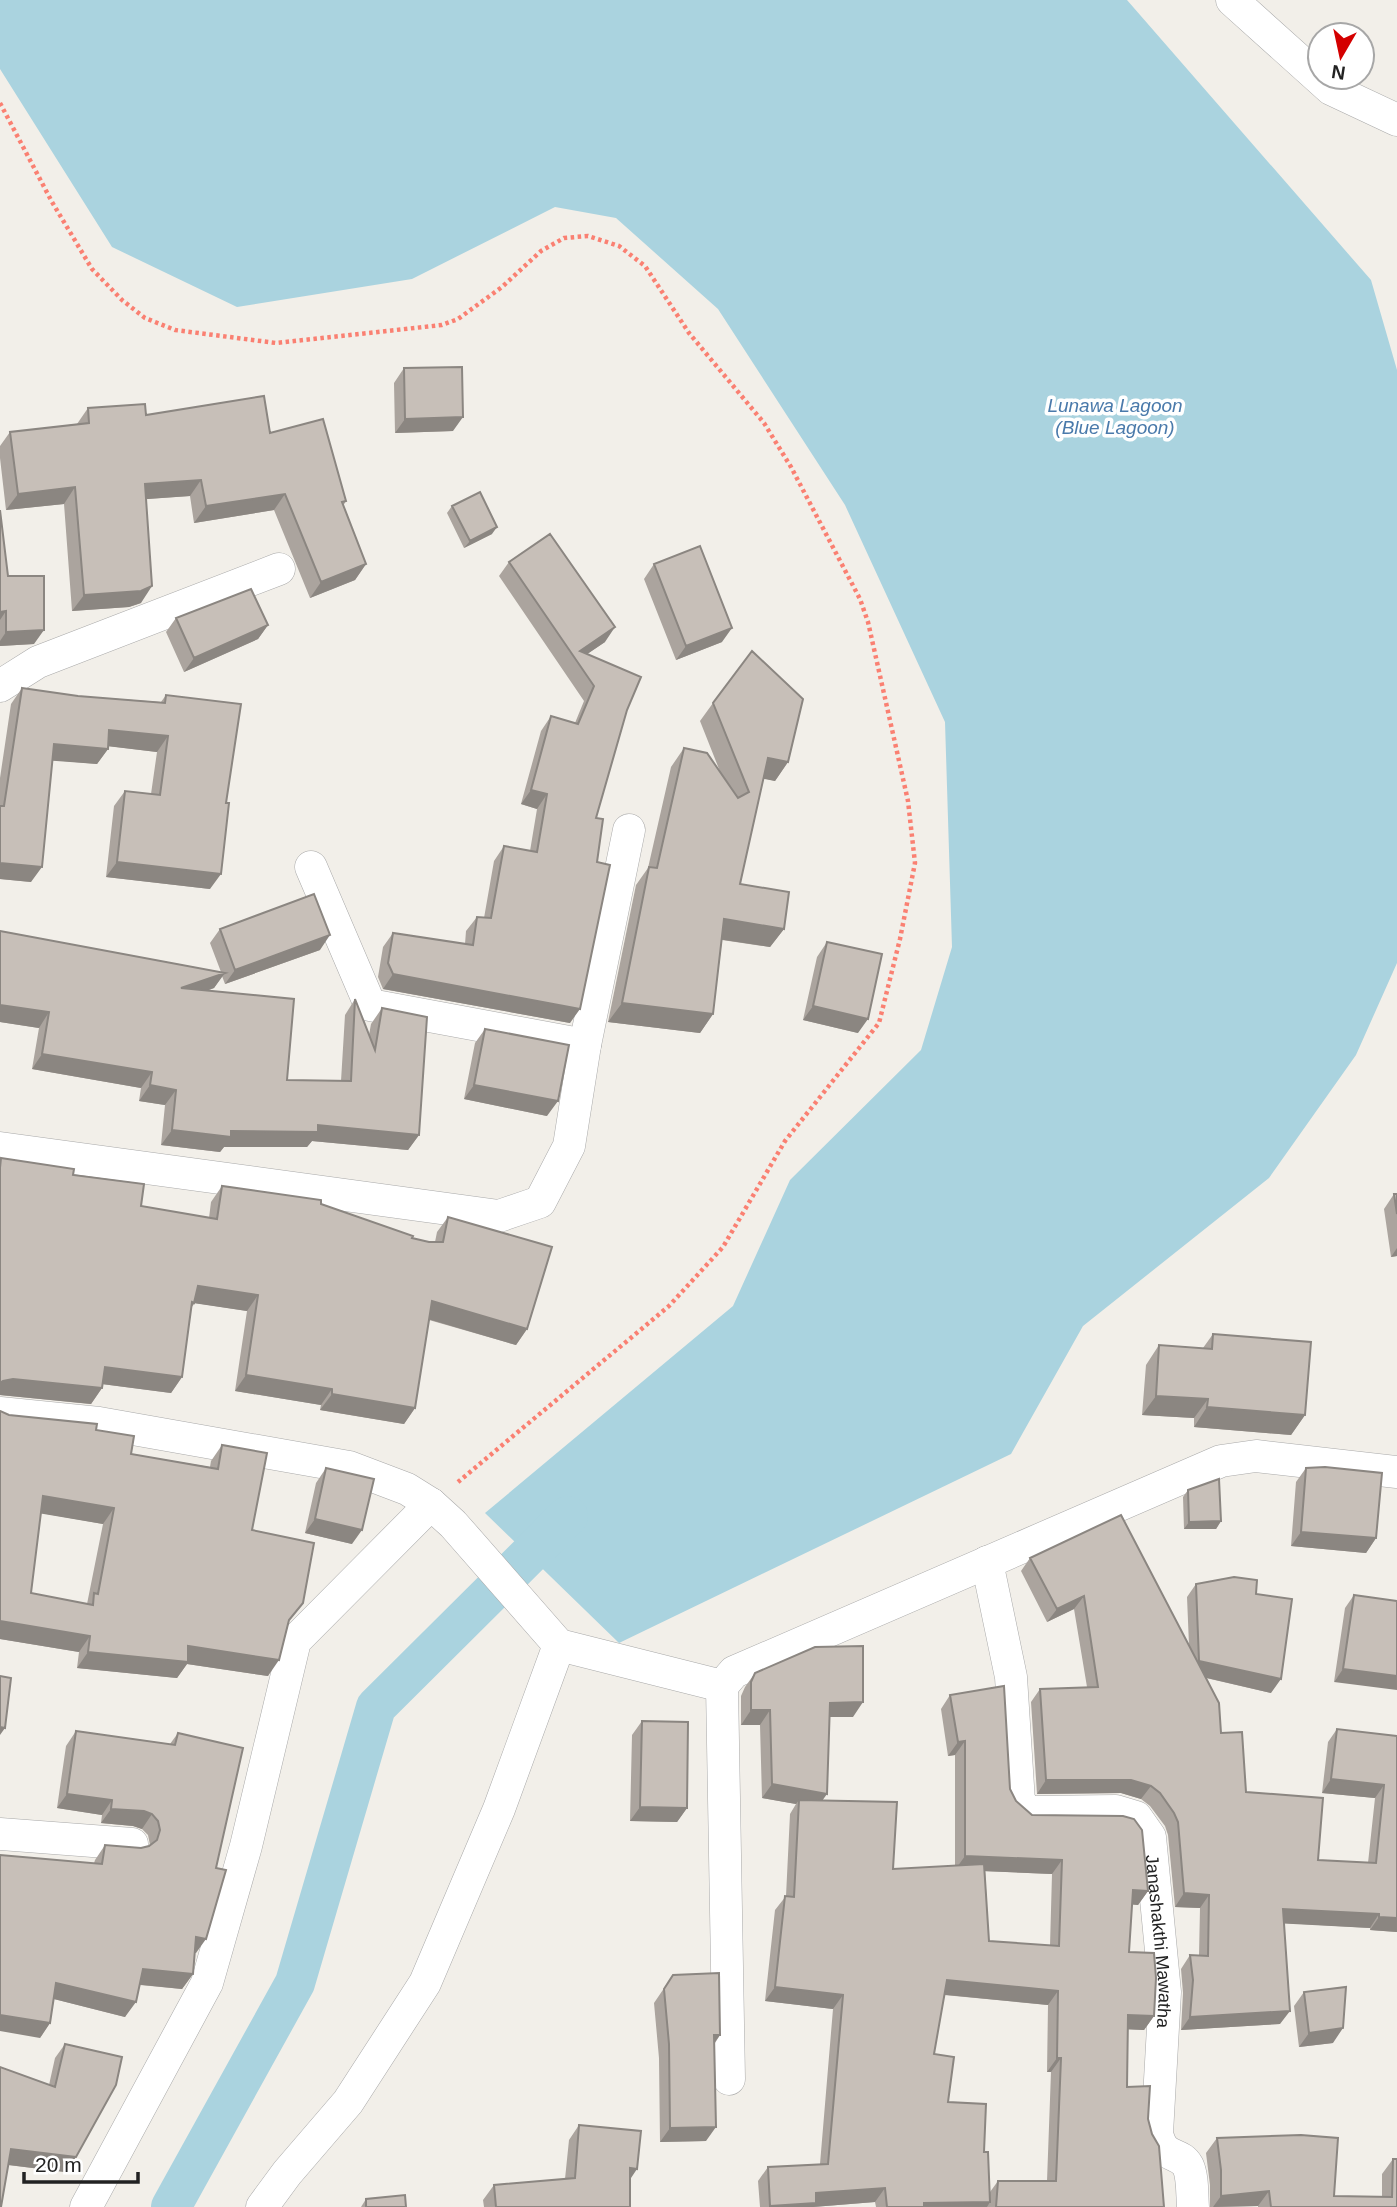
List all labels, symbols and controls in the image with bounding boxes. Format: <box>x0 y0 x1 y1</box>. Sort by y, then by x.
north arrow <box>1306 21 1376 91</box>
text: N <box>1330 61 1347 84</box>
water label: Lunawa Lagoon (Blue Lagoon) <box>1047 395 1183 438</box>
street label: Janashakthi Mawatha <box>1142 1854 1175 2030</box>
scale bar <box>24 2140 138 2184</box>
text: 20 m <box>35 2153 82 2176</box>

